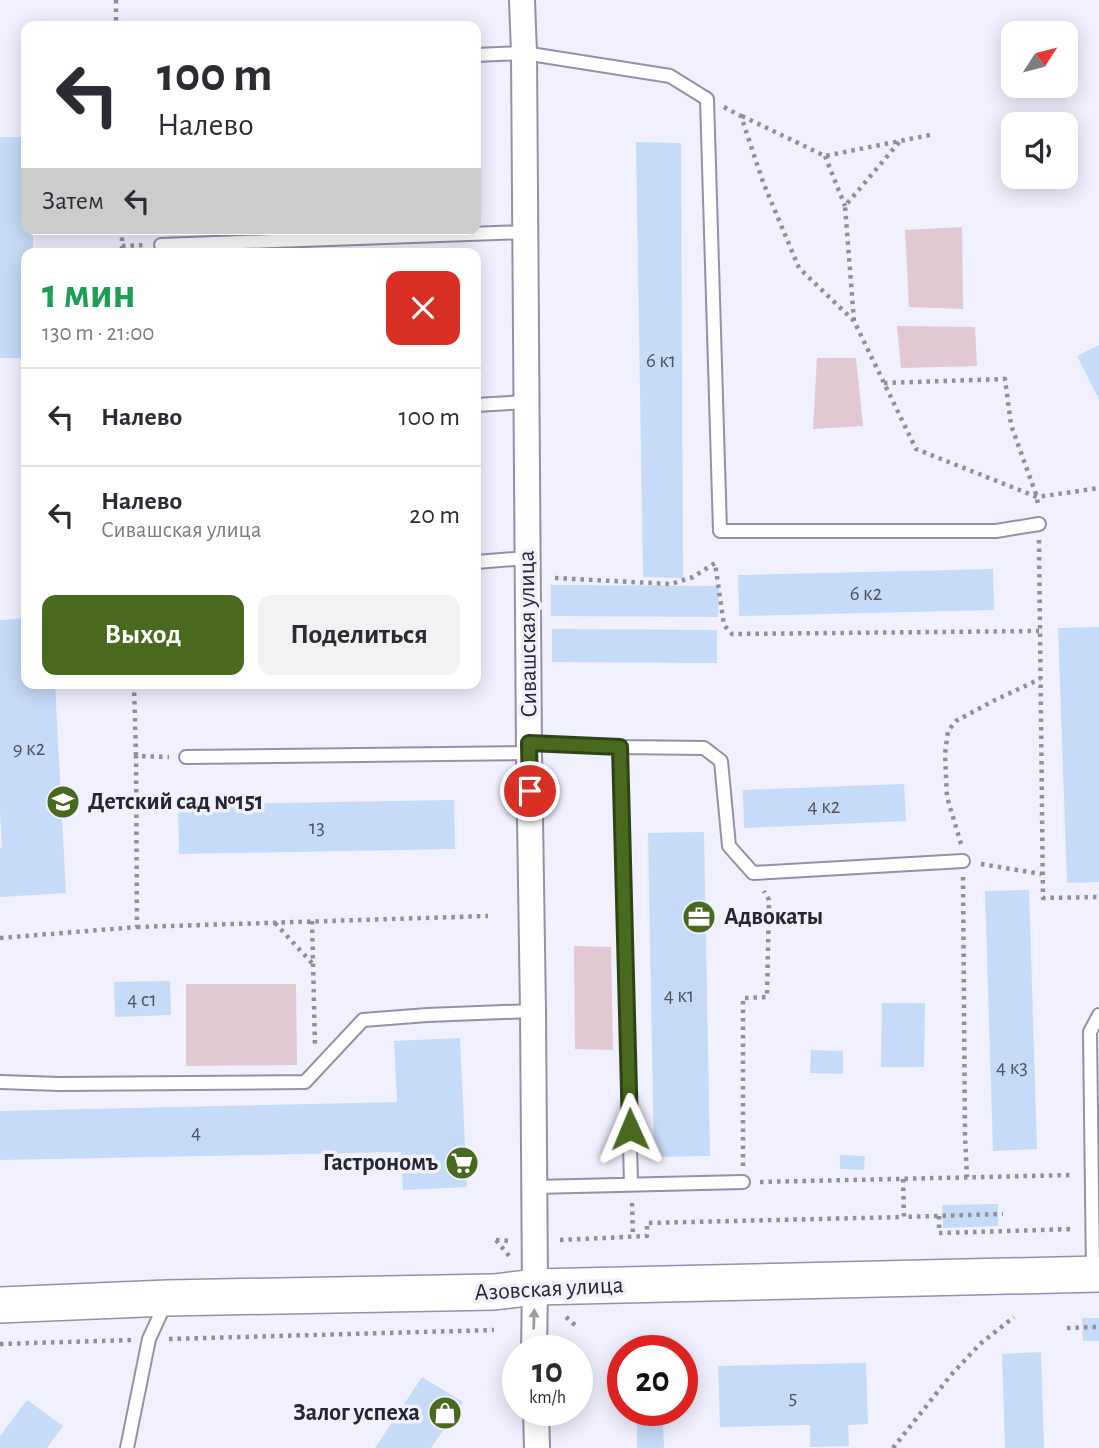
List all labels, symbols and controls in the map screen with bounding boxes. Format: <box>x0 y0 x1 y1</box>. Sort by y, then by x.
north arrow <box>1001 21 1078 98</box>
map controls <box>1001 21 1078 189</box>
icon: left <box>42 49 133 140</box>
text: 100 m <box>157 51 273 100</box>
text: Налево <box>157 109 254 141</box>
button: sound <box>1001 112 1078 189</box>
icon: left <box>118 182 156 220</box>
text: Затем <box>42 188 104 214</box>
button: close <box>386 271 460 345</box>
text: 1 мин <box>42 273 136 315</box>
text: 130 m · 21:00 <box>42 322 155 345</box>
house number: 6 к1 <box>646 350 676 371</box>
icon: left <box>42 398 80 436</box>
text: Налево <box>101 404 182 430</box>
text: 100 m <box>399 404 460 430</box>
text: Налево <box>101 488 182 514</box>
icon: left <box>42 496 80 534</box>
text: 20 m <box>409 502 460 528</box>
text: Сивашская улица <box>101 519 261 542</box>
street label: Сивашская улица <box>515 550 541 718</box>
house number: 6 к2 <box>850 583 882 604</box>
button: Выход <box>42 595 244 675</box>
button: Поделиться <box>258 595 460 675</box>
house number: 9 к2 <box>13 738 45 759</box>
pin <box>500 761 560 821</box>
icon: arrive <box>511 772 549 810</box>
school or university icon: Детский сад №151 <box>44 783 82 821</box>
place label: Детский сад №151 <box>88 790 263 814</box>
house number: 4 к2 <box>808 796 840 817</box>
house number: 13 <box>309 817 325 838</box>
office icon: Адвокаты <box>680 898 718 936</box>
place label: Адвокаты <box>724 905 823 929</box>
house number: 4 к1 <box>664 985 694 1006</box>
house number: 4 с1 <box>127 989 157 1010</box>
house number: 4 к3 <box>996 1057 1028 1078</box>
position arrow <box>593 1092 667 1166</box>
house number: 4 <box>191 1122 201 1143</box>
supermarket icon: Гастрономъ <box>443 1144 481 1182</box>
place label: Гастрономъ <box>323 1151 438 1175</box>
street label: Азовская улица <box>474 1273 624 1305</box>
one-way arrow <box>528 1308 540 1330</box>
speed limit sign: 20 <box>607 1335 698 1426</box>
text: 10 <box>532 1354 563 1389</box>
house number: 5 <box>789 1387 797 1408</box>
text: km/h <box>529 1389 566 1407</box>
shop icon: Залог успеха <box>426 1394 464 1432</box>
place label: Залог успеха <box>293 1401 420 1425</box>

